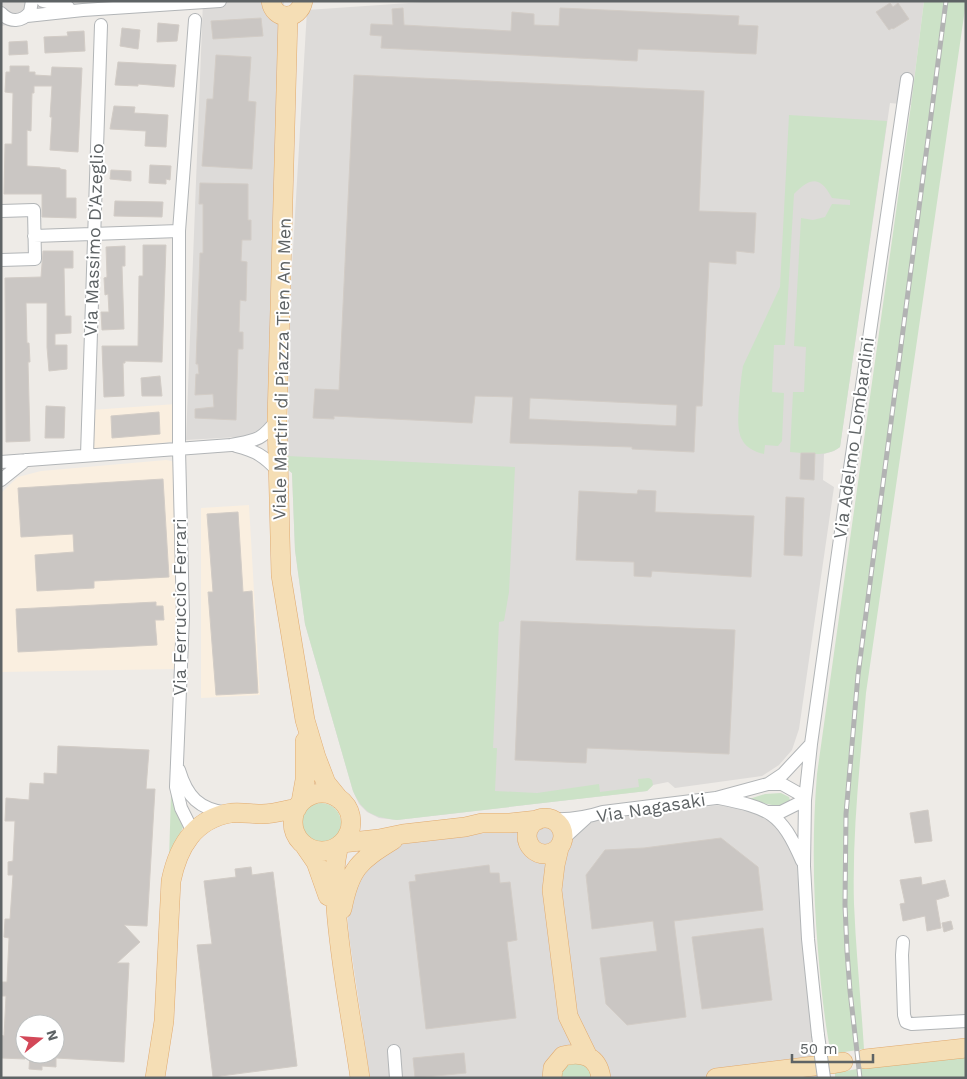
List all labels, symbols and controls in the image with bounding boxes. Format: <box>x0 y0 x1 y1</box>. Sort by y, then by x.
street label: Via Massimo D'Azeglio <box>80 143 107 337</box>
street label: Viale Martiri di Piazza Tien An Men <box>268 218 295 520</box>
street label: Via Adelmo Lombardini <box>829 336 878 540</box>
street label: Via Ferruccio Ferrari <box>169 518 190 696</box>
street label: Via Nagasaki <box>595 789 707 826</box>
north arrow <box>15 1014 65 1064</box>
text: N <box>43 1028 62 1042</box>
scale bar <box>792 1032 873 1064</box>
text: 50 m <box>800 1040 837 1058</box>

